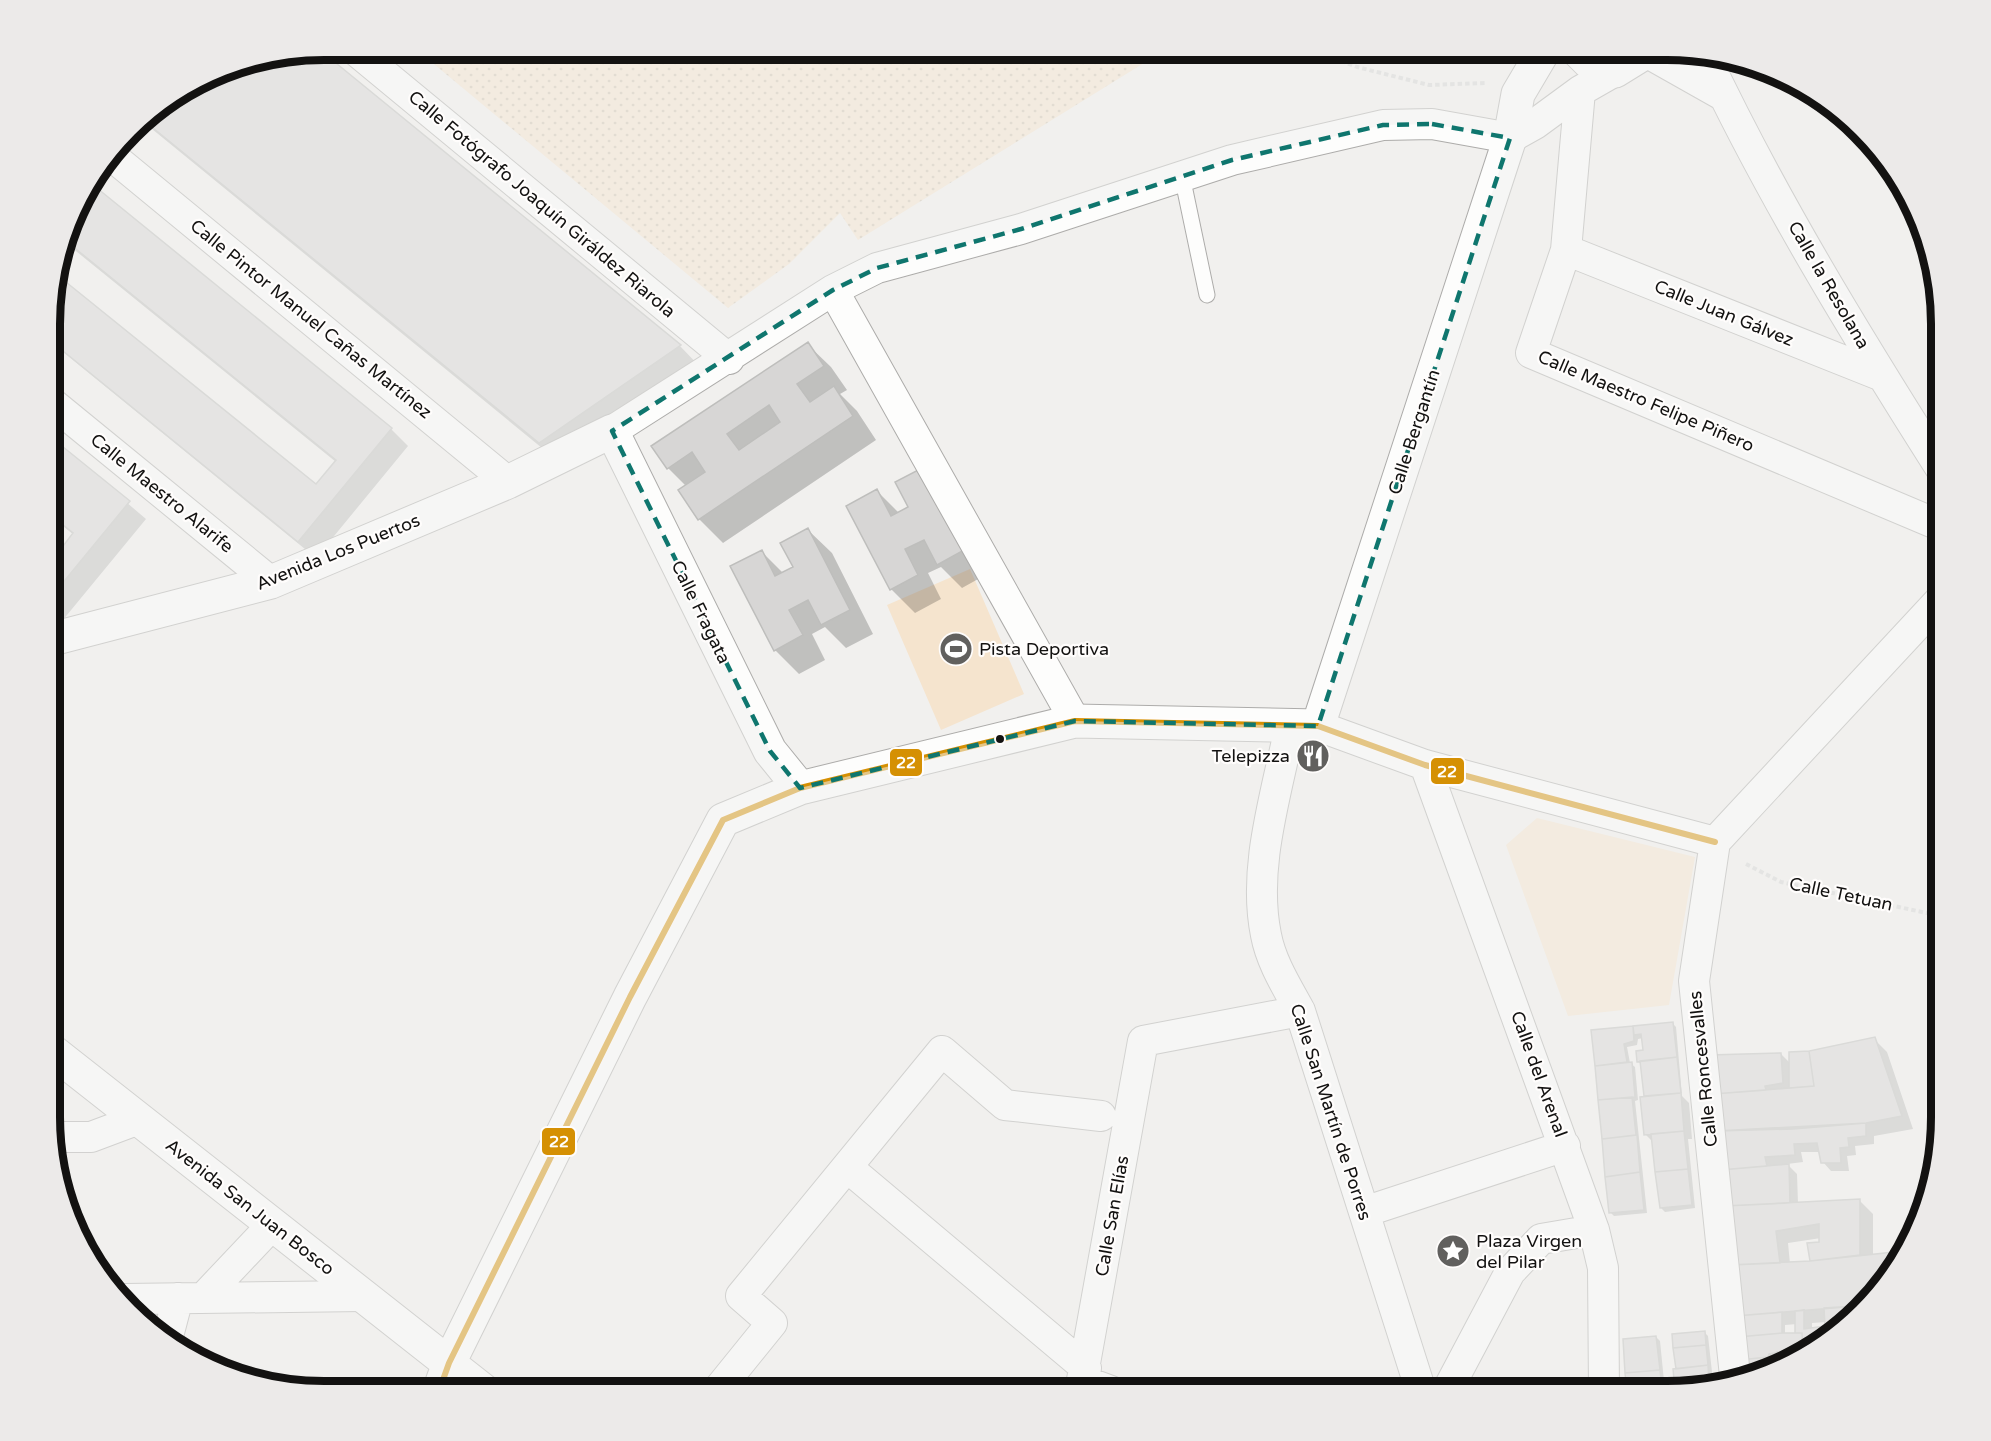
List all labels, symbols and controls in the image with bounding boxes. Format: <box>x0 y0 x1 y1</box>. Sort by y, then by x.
street label: Calle Fotógrafo Joaquín Giráldez Riarola <box>404 86 680 322</box>
street label: Calle Pintor Manuel Cañas Martínez <box>186 215 436 423</box>
street label: Calle la Resolana <box>1783 217 1875 353</box>
street label: Calle Juan Gálvez <box>1651 275 1797 351</box>
street label: Calle Maestro Felipe Piñero <box>1535 345 1757 457</box>
street label: Calle Bergantín <box>1383 367 1445 497</box>
street label: Calle Maestro Alarife <box>86 429 238 557</box>
street label: Avenida Los Puertos <box>253 509 423 595</box>
street label: Calle Fragata <box>667 557 735 667</box>
sports icon: Pista Deportiva <box>938 631 974 667</box>
place label: Pista Deportiva <box>979 638 1109 660</box>
unlabelled marker <box>994 733 1006 745</box>
restaurant icon: Telepizza <box>1295 738 1331 774</box>
place label: Telepizza <box>1211 745 1290 767</box>
line badge: 22 <box>889 748 923 777</box>
text: 22 <box>896 753 916 773</box>
line badge: 22 <box>1430 757 1465 785</box>
text: 22 <box>1437 762 1457 782</box>
street label: Calle Tetuan <box>1787 872 1895 916</box>
street label: Calle Roncesvalles <box>1684 990 1722 1148</box>
street label: Calle San Martín de Porres <box>1286 1001 1376 1223</box>
street label: Calle del Arenal <box>1506 1008 1572 1140</box>
line badge: 22 <box>541 1127 576 1156</box>
text: 22 <box>549 1132 569 1152</box>
street label: Avenida San Juan Bosco <box>161 1134 339 1280</box>
street label: Calle San Elías <box>1091 1154 1133 1278</box>
place label: Plaza Virgen del Pilar <box>1476 1230 1582 1273</box>
place icon: Plaza Virgen del Pilar <box>1435 1233 1471 1269</box>

